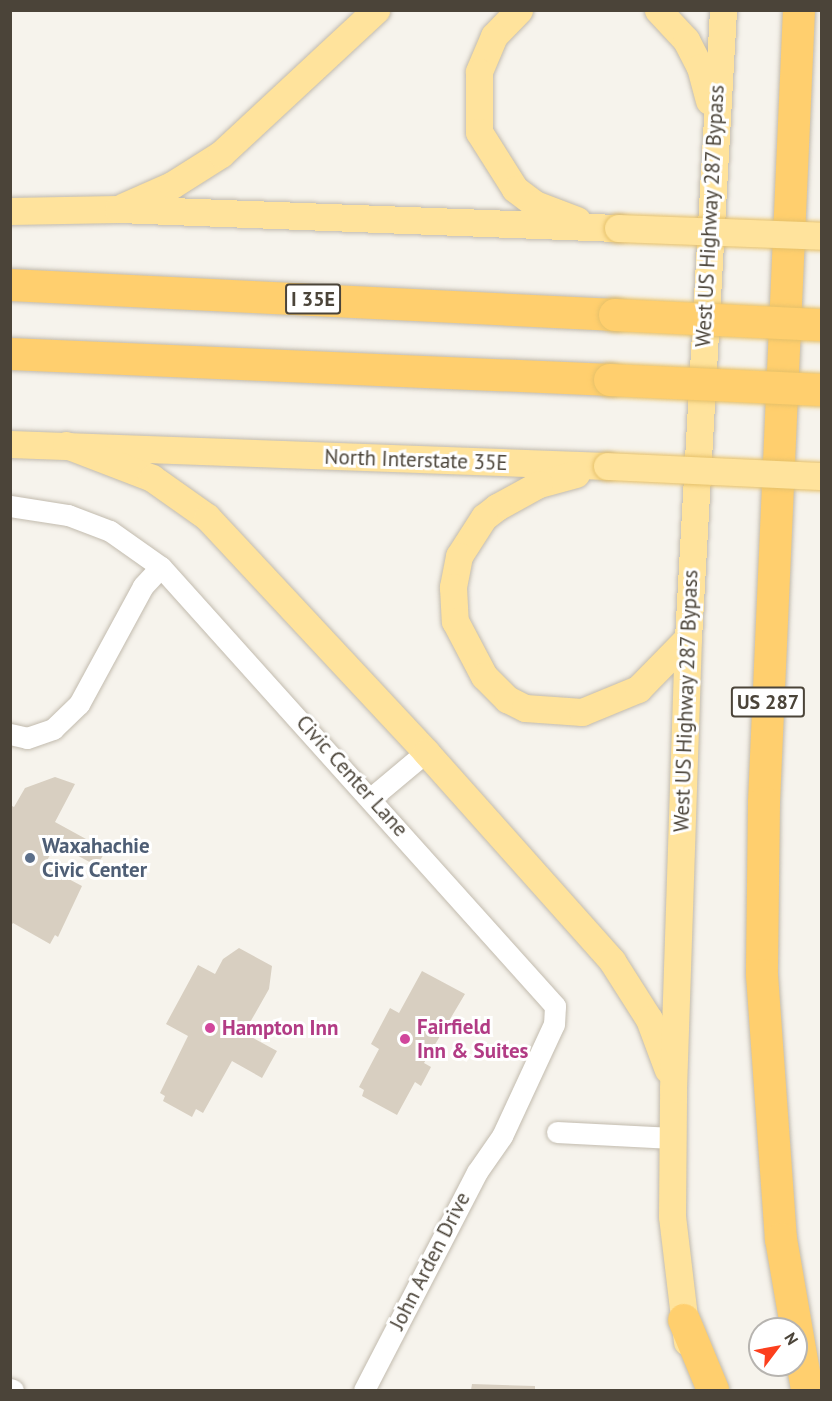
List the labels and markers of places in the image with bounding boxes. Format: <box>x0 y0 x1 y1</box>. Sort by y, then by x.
place label: Waxahachie Civic Center <box>42 833 150 883</box>
marker: Waxahachie Civic Center <box>23 851 37 865</box>
place label: Fairfield Inn & Suites <box>417 1014 528 1064</box>
place label: Hampton Inn <box>222 1015 338 1041</box>
marker: Hampton Inn <box>203 1021 217 1035</box>
marker: Fairfield Inn & Suites <box>398 1032 412 1046</box>

